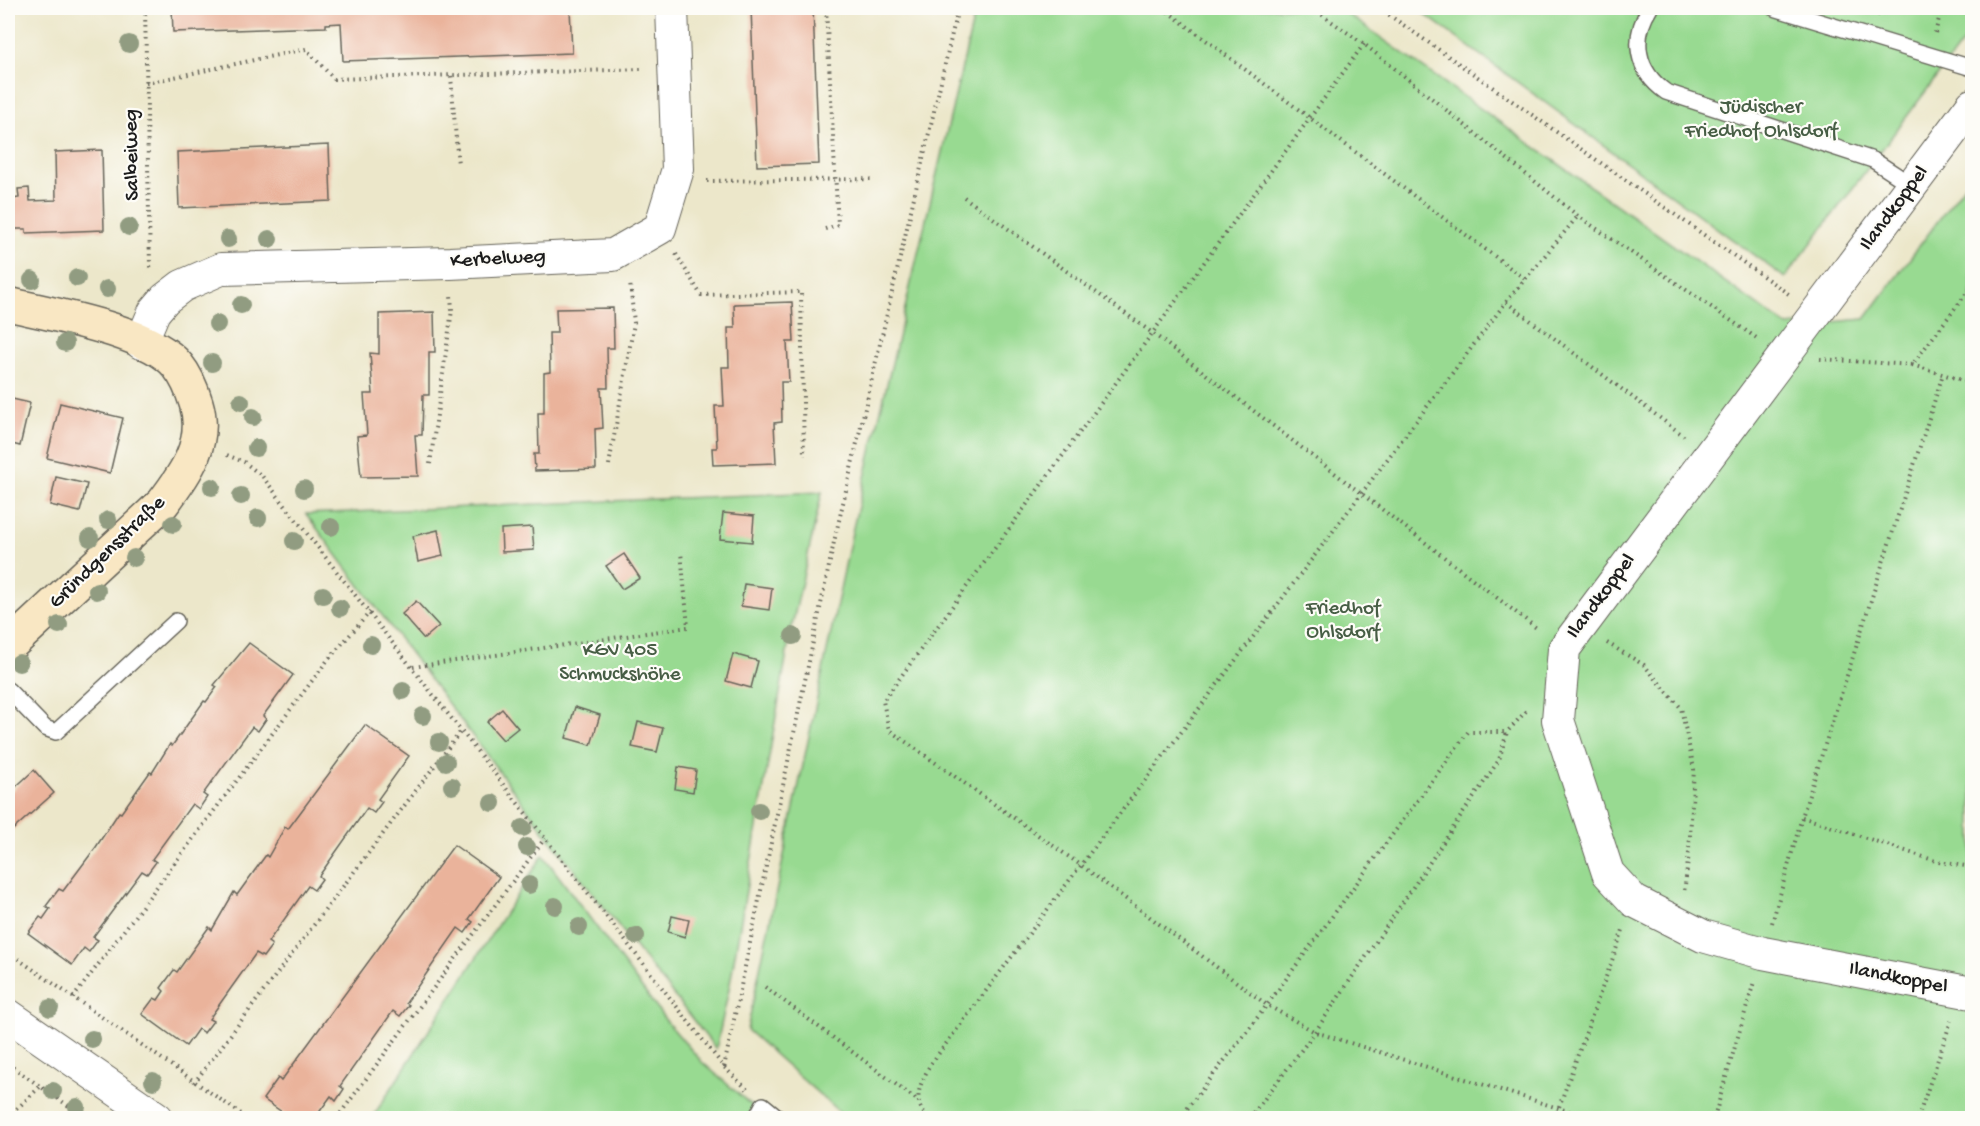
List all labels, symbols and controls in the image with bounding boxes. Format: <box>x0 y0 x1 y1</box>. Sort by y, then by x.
park label: Jüdischer Friedhof Ohlsdorf <box>1684 96 1839 145</box>
street label: Salbeiweg <box>120 109 146 201</box>
street label: Ilandkoppel <box>1855 162 1935 256</box>
street label: Kerbelweg <box>450 245 546 275</box>
street label: Gründgensstraße <box>45 490 172 615</box>
street label: Ilandkoppel <box>1562 550 1642 644</box>
park label: Friedhof Ohlsdorf <box>1305 597 1382 646</box>
park label: KGV 405 Schmuckshöhe <box>559 639 682 688</box>
street label: Ilandkoppel <box>1847 957 1949 1001</box>

